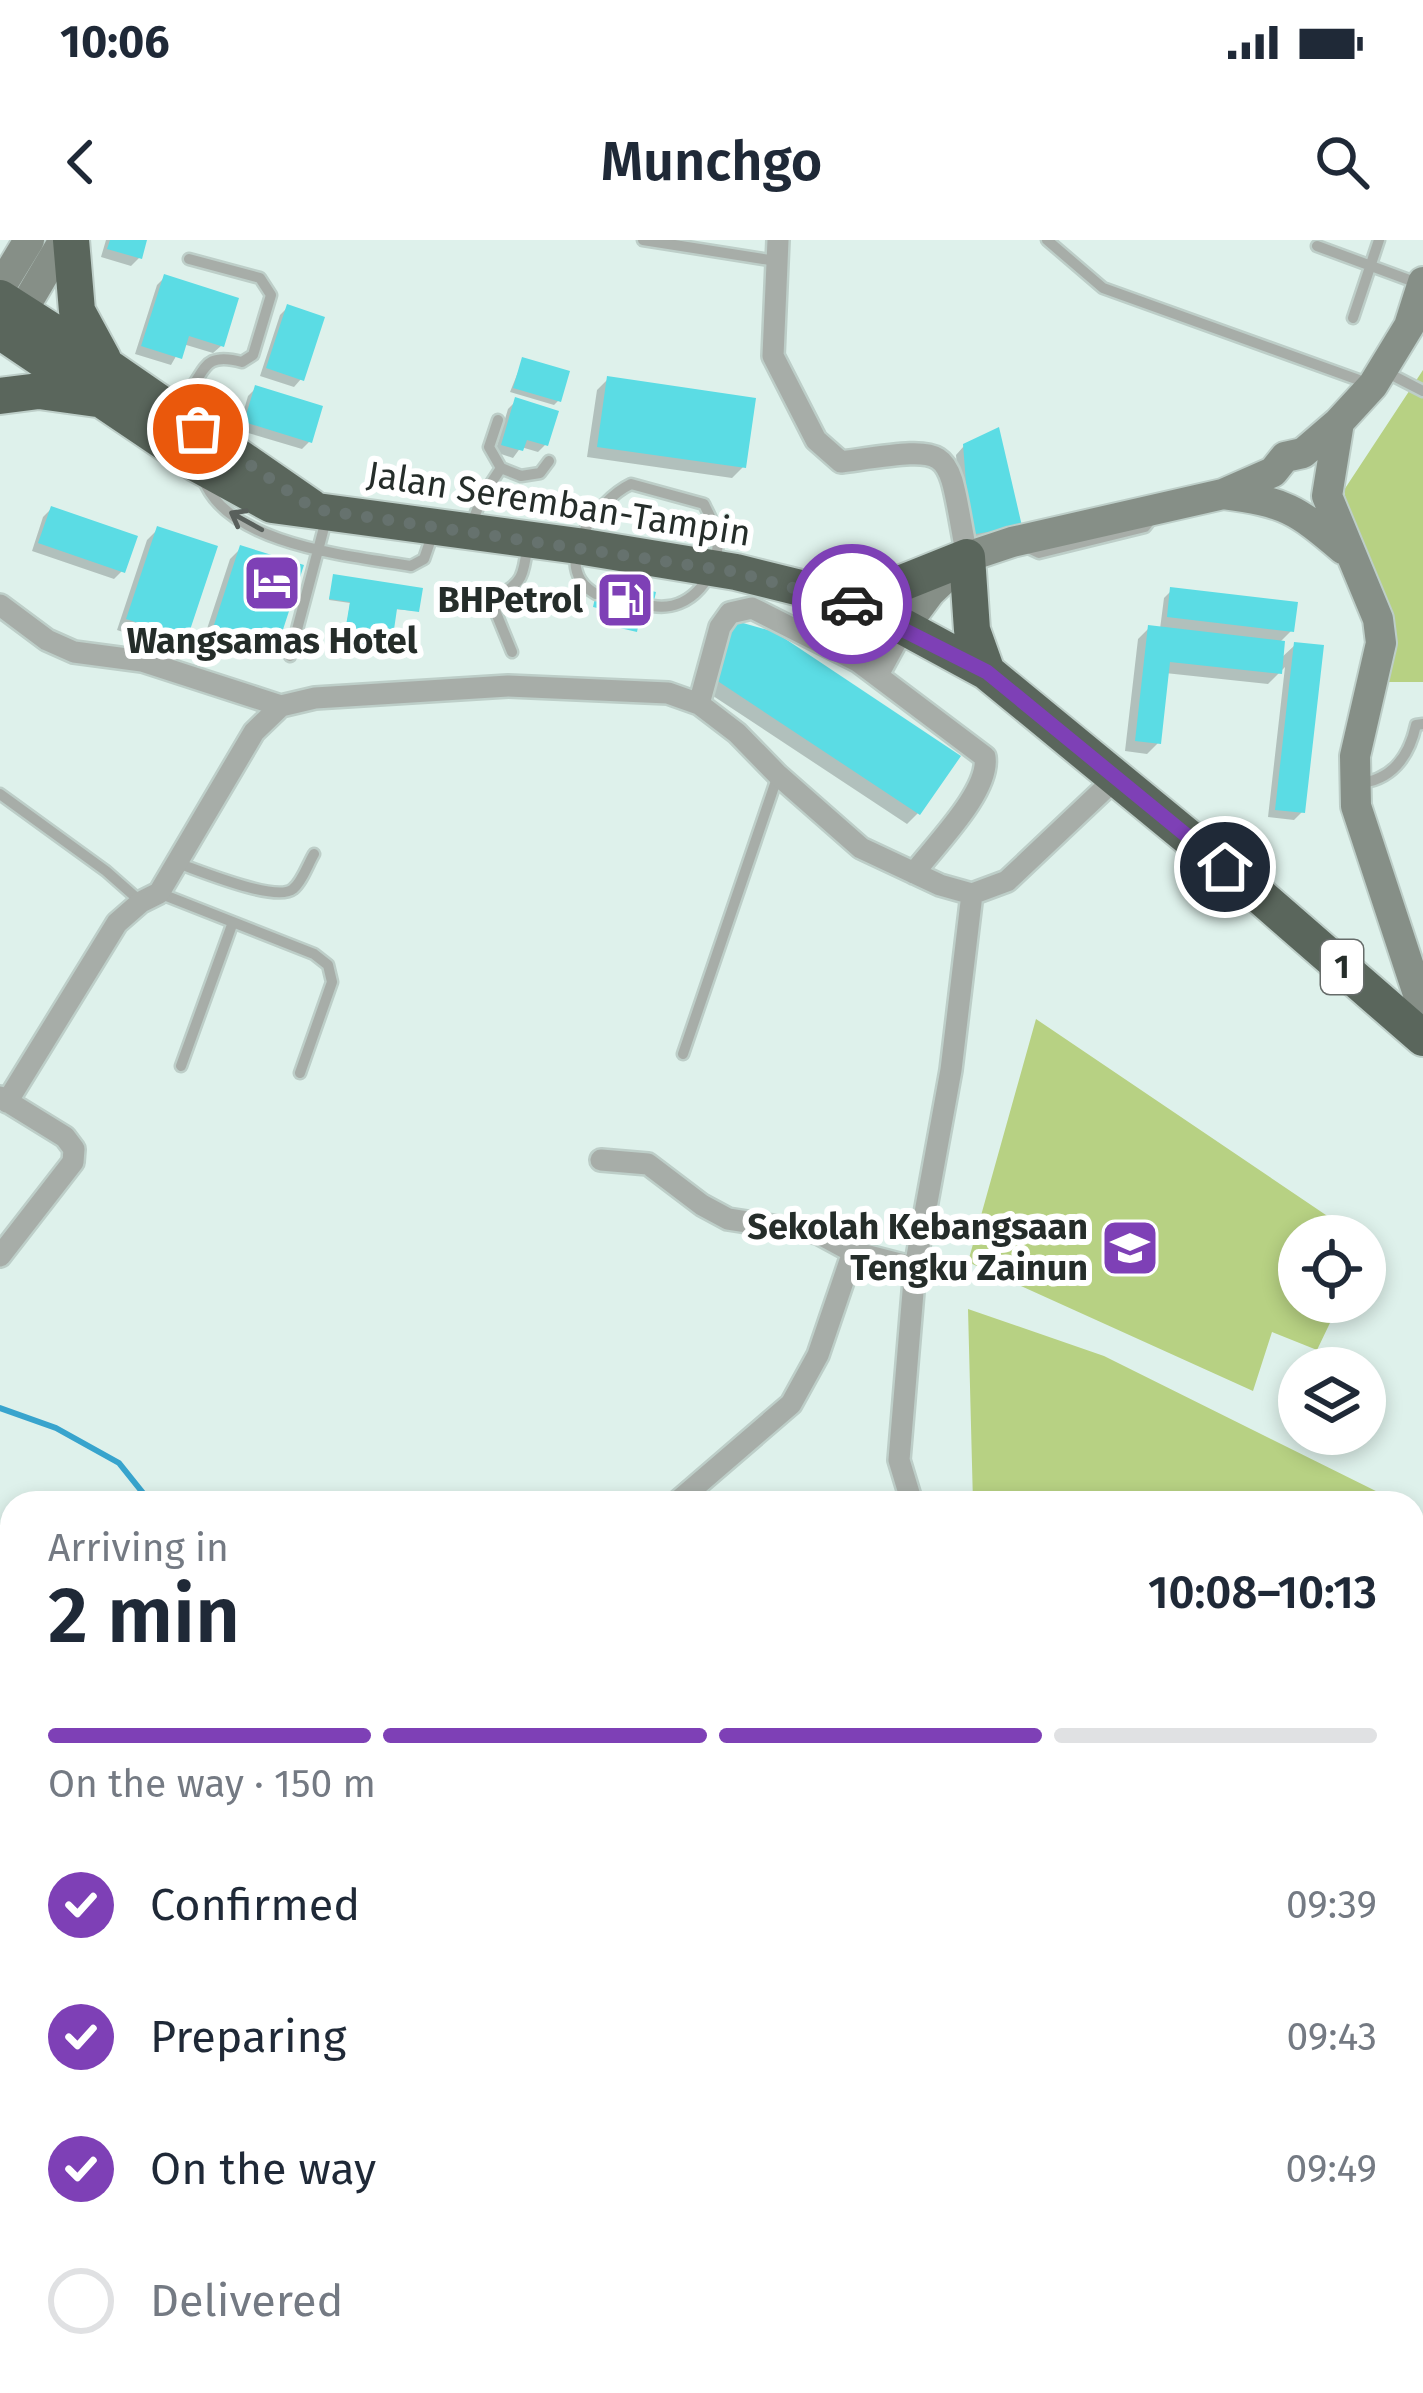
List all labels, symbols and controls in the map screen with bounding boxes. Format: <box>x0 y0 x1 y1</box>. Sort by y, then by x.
text: 10:06 <box>60 15 170 69</box>
icon: back <box>48 129 114 195</box>
icon: search <box>1309 129 1375 195</box>
text: Munchgo <box>601 130 822 194</box>
pin <box>147 378 249 480</box>
icon: bag <box>165 396 231 462</box>
street label: Jalan Seremban-Tampin <box>364 452 754 556</box>
one-way arrow <box>229 509 264 532</box>
courier <box>792 544 912 664</box>
hotel icon: Wangsamas Hotel <box>241 552 303 614</box>
fuel station icon: BHPetrol <box>594 569 656 631</box>
icon: car <box>819 571 885 637</box>
place label: BHPetrol <box>437 578 583 622</box>
place label: Wangsamas Hotel <box>127 619 418 663</box>
pin <box>1174 816 1276 918</box>
icon: home <box>1192 834 1258 900</box>
road number: 1 <box>1321 940 1363 994</box>
place label: Sekolah Kebangsaan Tengku Zainun <box>747 1205 1088 1290</box>
map controls <box>1278 1215 1386 1455</box>
button: locate <box>1278 1215 1386 1323</box>
school or university icon: Sekolah Kebangsaan Tengku Zainun <box>1099 1217 1161 1279</box>
button: layers <box>1278 1347 1386 1455</box>
text: Arriving in <box>48 1525 229 1571</box>
text: 10:08–10:13 <box>1148 1566 1377 1620</box>
text: 2 min <box>48 1569 240 1663</box>
text: On the way · 150 m <box>48 1761 376 1807</box>
icon: check <box>48 1872 114 1938</box>
text: Confirmed <box>150 1878 360 1932</box>
text: 09:39 <box>1286 1882 1377 1928</box>
icon: check <box>48 2004 114 2070</box>
text: Preparing <box>150 2010 346 2064</box>
text: 09:43 <box>1286 2014 1377 2060</box>
icon: check <box>48 2136 114 2202</box>
text: On the way <box>150 2142 376 2196</box>
text: 09:49 <box>1286 2146 1377 2192</box>
text: Delivered <box>150 2274 343 2328</box>

